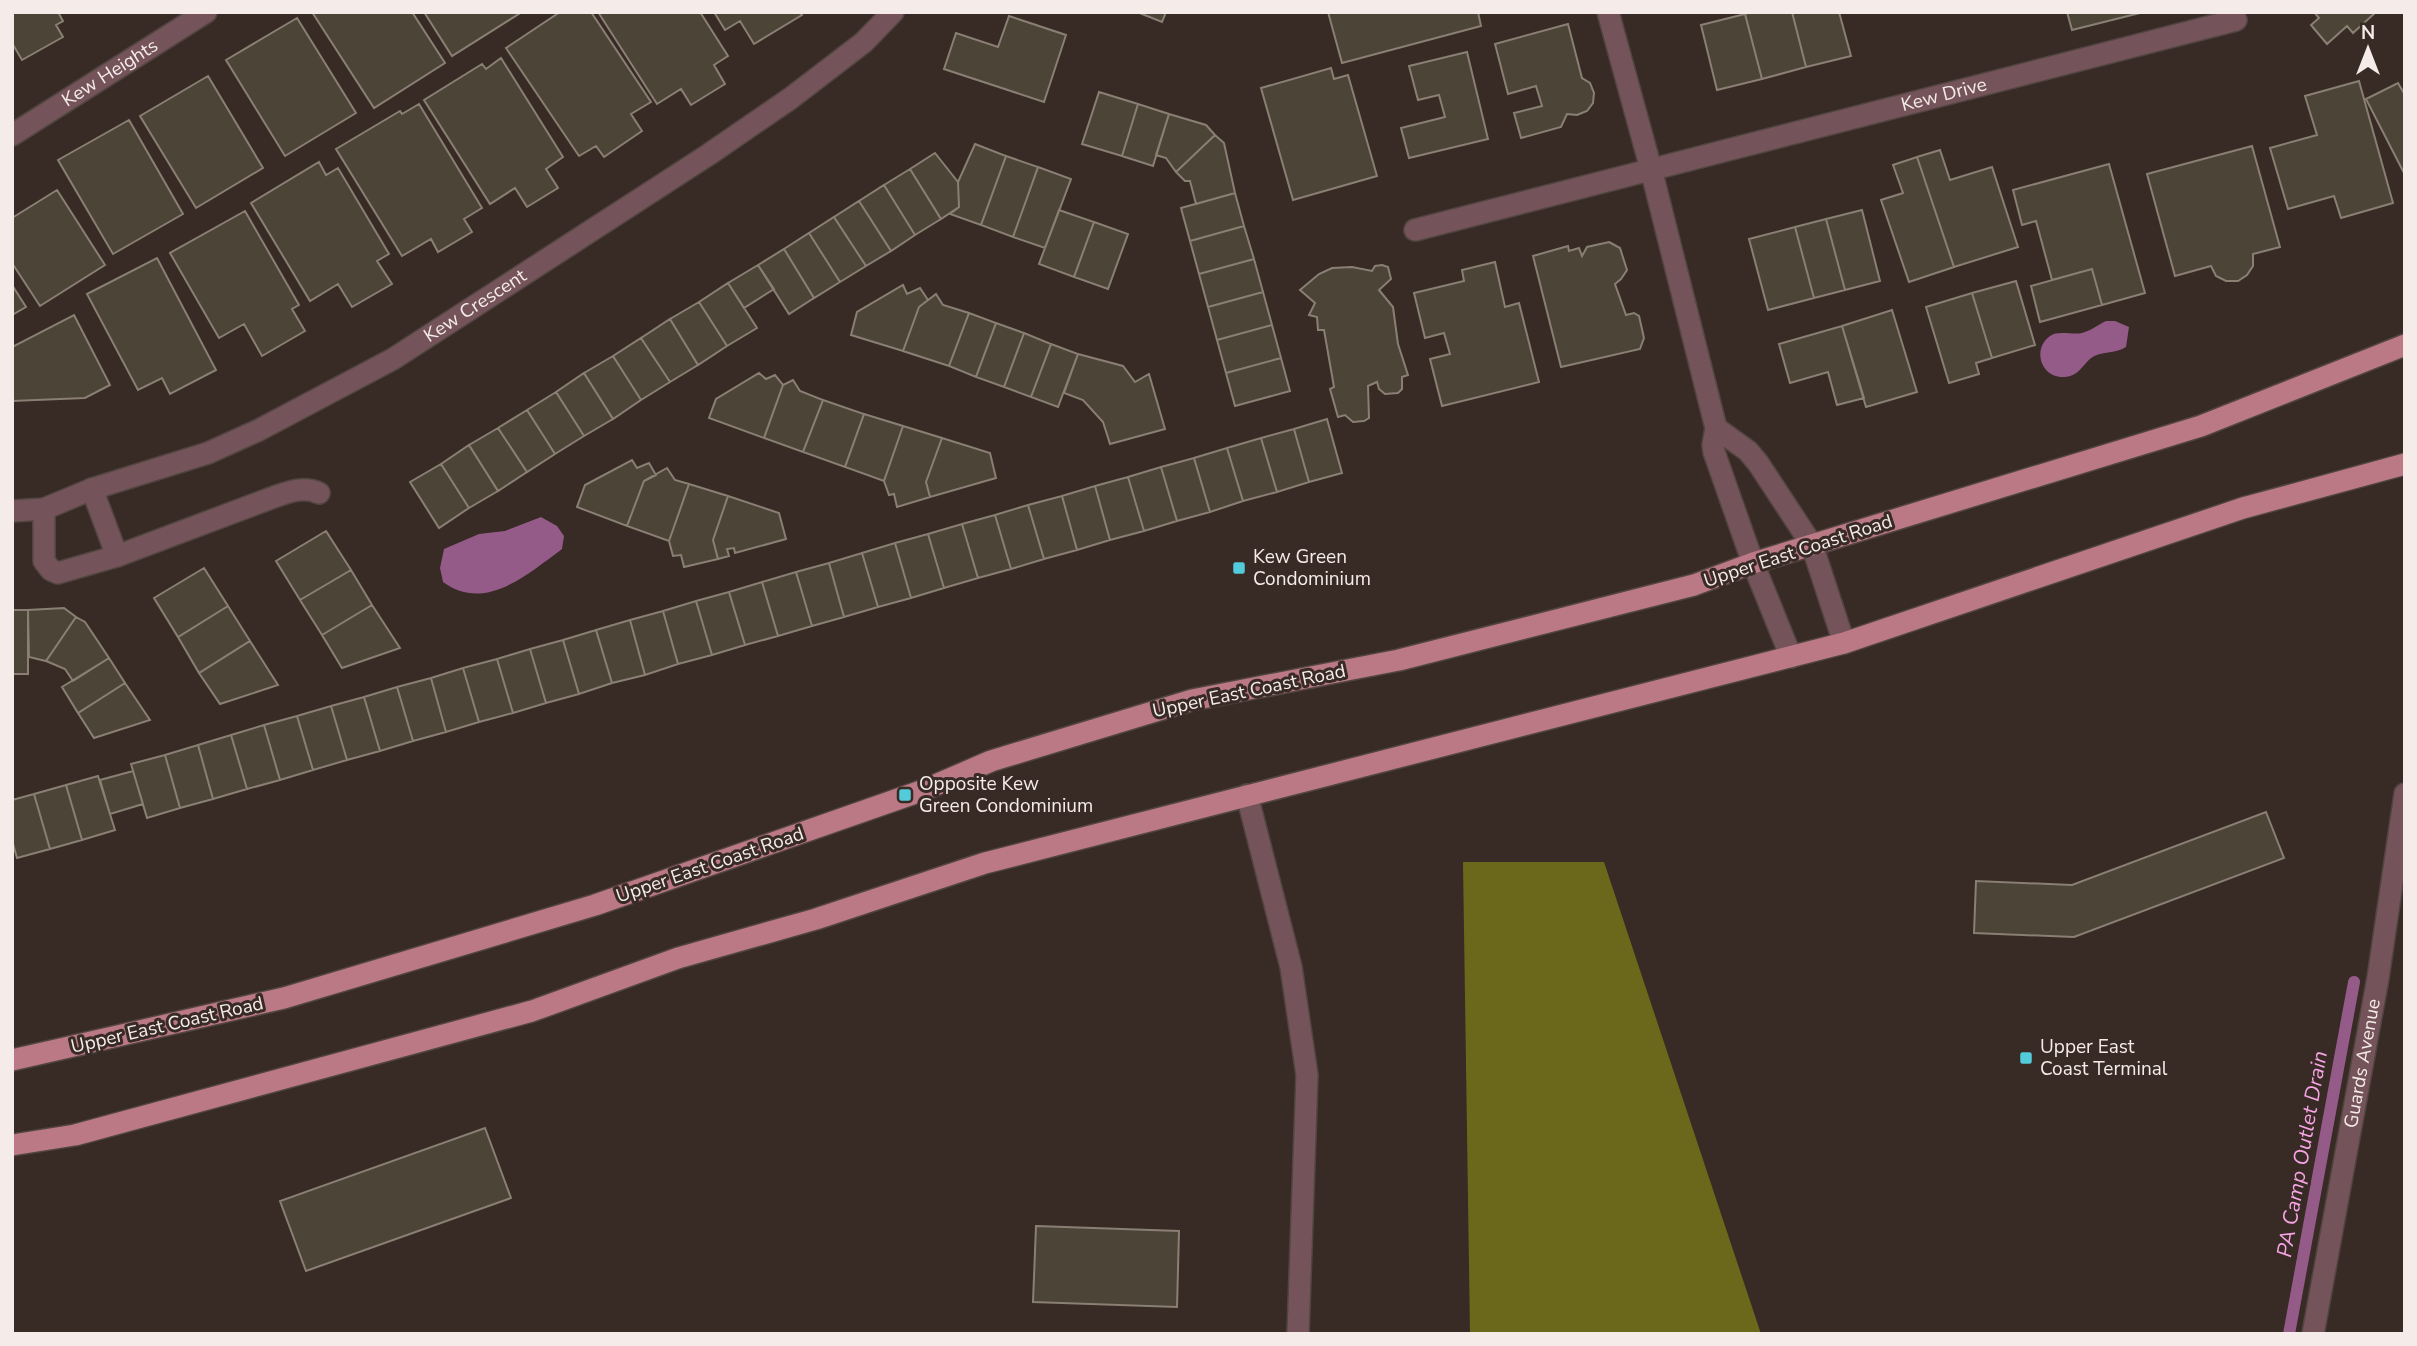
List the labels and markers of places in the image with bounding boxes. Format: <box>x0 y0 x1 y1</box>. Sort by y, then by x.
place label: Kew Green Condominium <box>1253 544 1371 592</box>
marker: Kew Green Condominium <box>1231 560 1247 576</box>
place label: Opposite Kew Green Condominium <box>919 771 1093 819</box>
marker: Opposite Kew Green Condominium <box>897 787 913 803</box>
place label: Upper East Coast Terminal <box>2040 1034 2168 1082</box>
marker: Upper East Coast Terminal <box>2018 1050 2034 1066</box>

